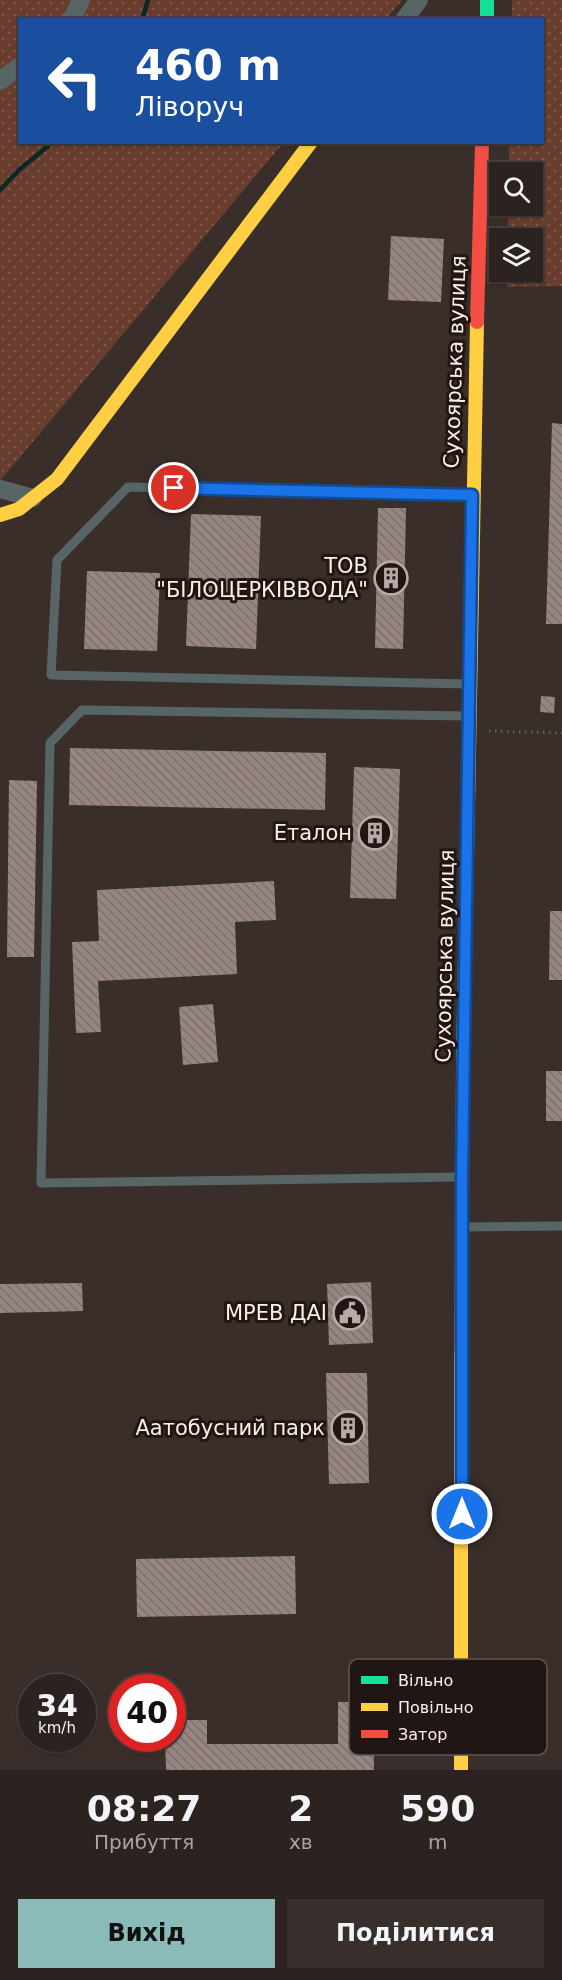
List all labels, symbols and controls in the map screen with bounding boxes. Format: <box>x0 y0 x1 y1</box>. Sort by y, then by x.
text: 460 m <box>135 41 281 90</box>
icon: left <box>36 42 114 120</box>
text: Ліворуч <box>135 91 244 122</box>
map controls <box>489 162 543 282</box>
button: search <box>489 162 543 216</box>
button: layers <box>489 228 543 282</box>
street label: Сухоярська вулиця <box>439 255 471 469</box>
pin <box>148 462 199 513</box>
icon: arrive <box>157 471 190 504</box>
place label: ТОВ "БІЛОЦЕРКІВВОДА" <box>156 554 368 602</box>
building icon: ТОВ "БІЛОЦЕРКІВВОДА" <box>373 560 409 596</box>
building icon: Еталон <box>357 815 393 851</box>
place label: Еталон <box>274 821 352 845</box>
street label: Сухоярська вулиця <box>431 849 459 1063</box>
public building icon: МРЕВ ДАІ <box>332 1295 368 1331</box>
place label: МРЕВ ДАІ <box>225 1301 327 1325</box>
building icon: Аатобусний парк <box>330 1410 366 1446</box>
place label: Аатобусний парк <box>135 1416 325 1440</box>
position arrow <box>430 1482 494 1546</box>
legend <box>349 1659 547 1755</box>
text: Вільно <box>398 1671 453 1690</box>
speed limit sign: 40 <box>108 1674 186 1752</box>
text: 34 <box>36 1688 78 1723</box>
text: Повільно <box>398 1698 474 1717</box>
text: km/h <box>38 1719 76 1737</box>
text: Затор <box>398 1725 447 1744</box>
text: 08:27 <box>87 1788 201 1829</box>
text: 2 <box>288 1788 313 1829</box>
text: 590 <box>400 1788 475 1829</box>
text: Прибуття <box>94 1830 194 1854</box>
text: хв <box>289 1830 313 1854</box>
text: m <box>428 1830 447 1854</box>
button: Вихід <box>18 1899 275 1968</box>
button: Поділитися <box>287 1899 544 1968</box>

